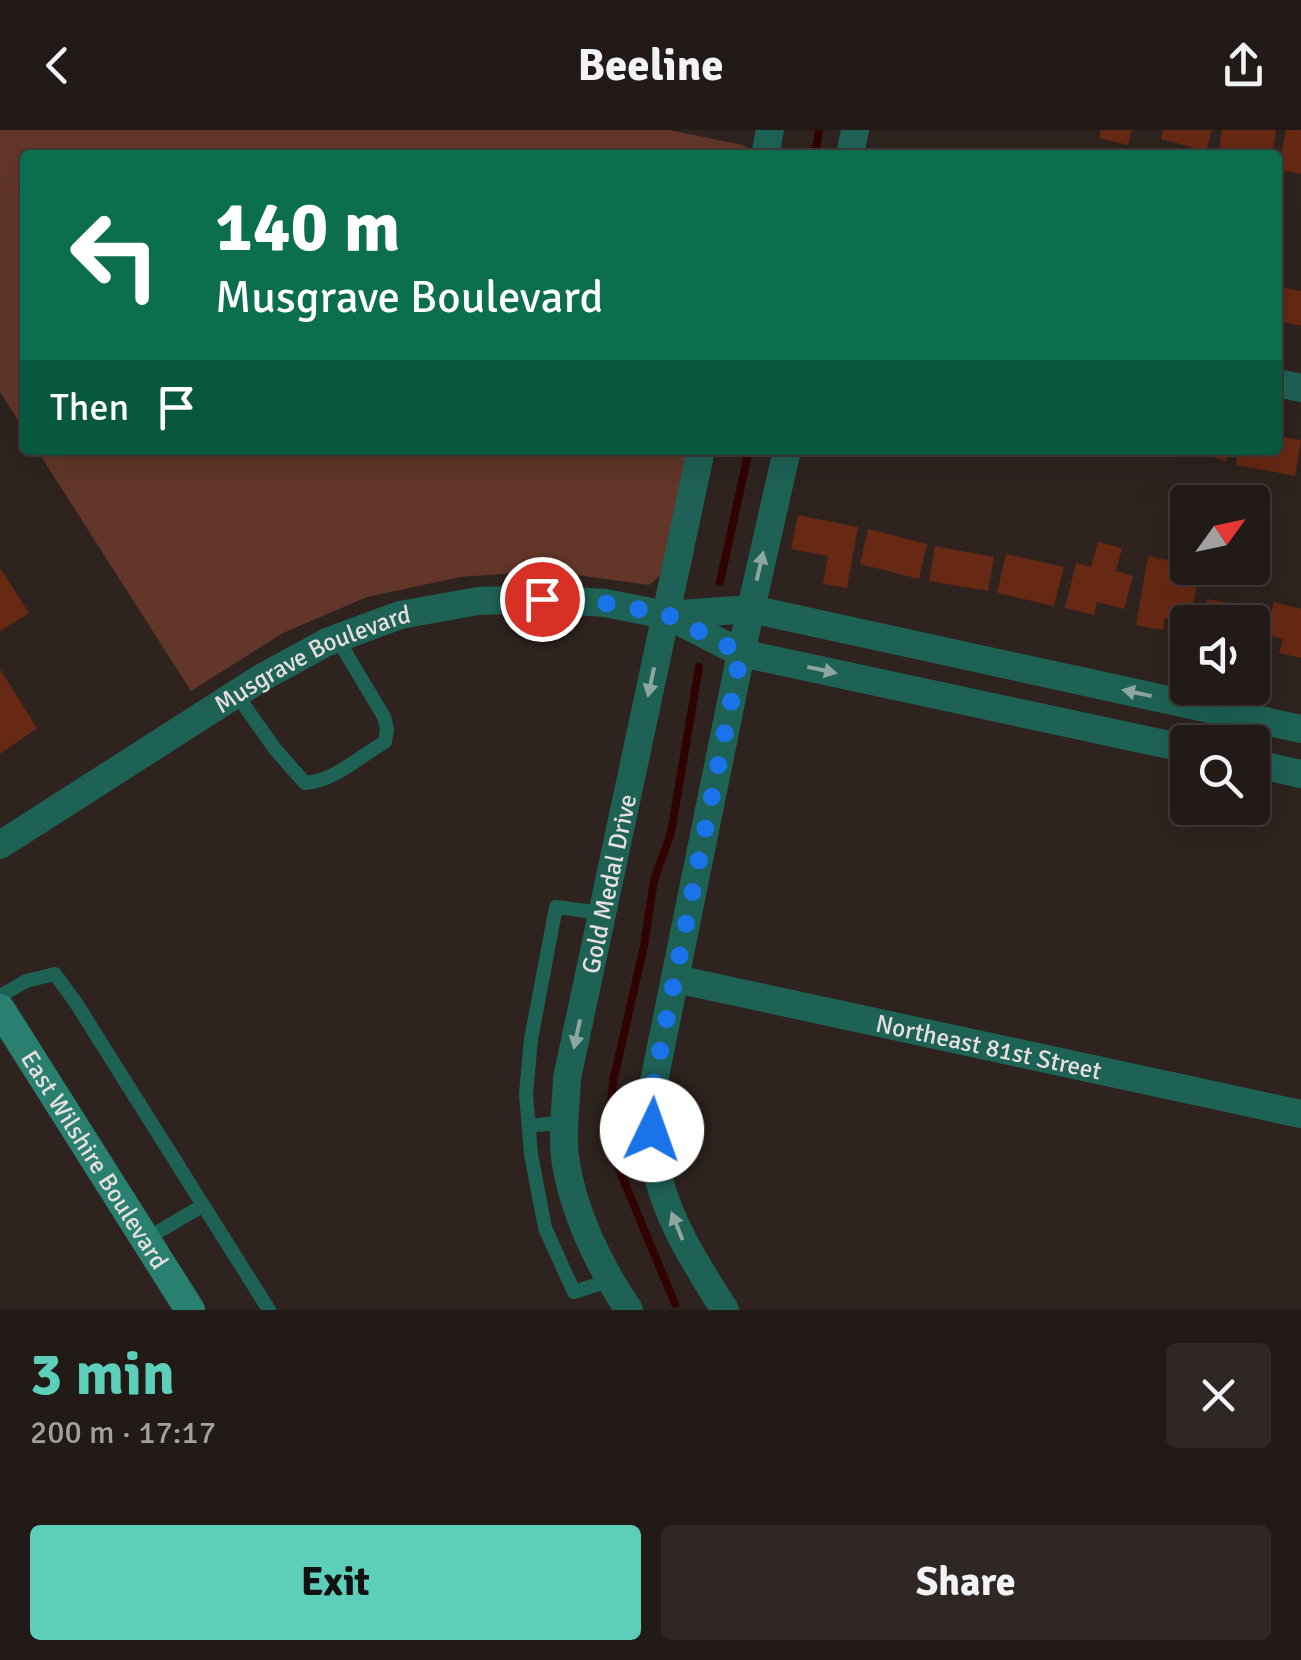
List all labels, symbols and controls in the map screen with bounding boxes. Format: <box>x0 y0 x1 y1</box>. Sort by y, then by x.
icon: back <box>30 38 85 93</box>
text: Beeline <box>577 38 724 93</box>
icon: share <box>1216 38 1271 93</box>
text: 140 m <box>215 184 400 270</box>
icon: left <box>50 190 180 320</box>
text: Musgrave Boulevard <box>215 270 603 325</box>
icon: arrive <box>149 380 204 435</box>
text: Then <box>50 384 129 431</box>
north arrow <box>1170 485 1270 585</box>
map controls <box>1170 485 1270 825</box>
one-way arrow <box>753 550 769 581</box>
pin <box>500 557 585 642</box>
icon: arrive <box>515 572 570 627</box>
street label: Musgrave Boulevard <box>208 598 413 720</box>
button: sound <box>1170 605 1270 705</box>
one-way arrow <box>807 663 838 679</box>
one-way arrow <box>643 667 659 698</box>
one-way arrow <box>1121 685 1152 700</box>
button: search <box>1170 725 1270 825</box>
street label: Gold Medal Drive <box>575 791 643 976</box>
street label: Northeast 81st Street <box>873 1008 1105 1087</box>
one-way arrow <box>568 1019 584 1050</box>
street label: East Wilshire Boulevard <box>14 1045 175 1275</box>
position arrow <box>600 1078 704 1182</box>
one-way arrow <box>669 1210 684 1240</box>
text: 3 min <box>30 1338 175 1412</box>
button: close <box>1166 1343 1271 1448</box>
text: 200 m · 17:17 <box>30 1413 216 1452</box>
button: Exit <box>30 1525 641 1640</box>
button: Share <box>661 1525 1271 1640</box>

